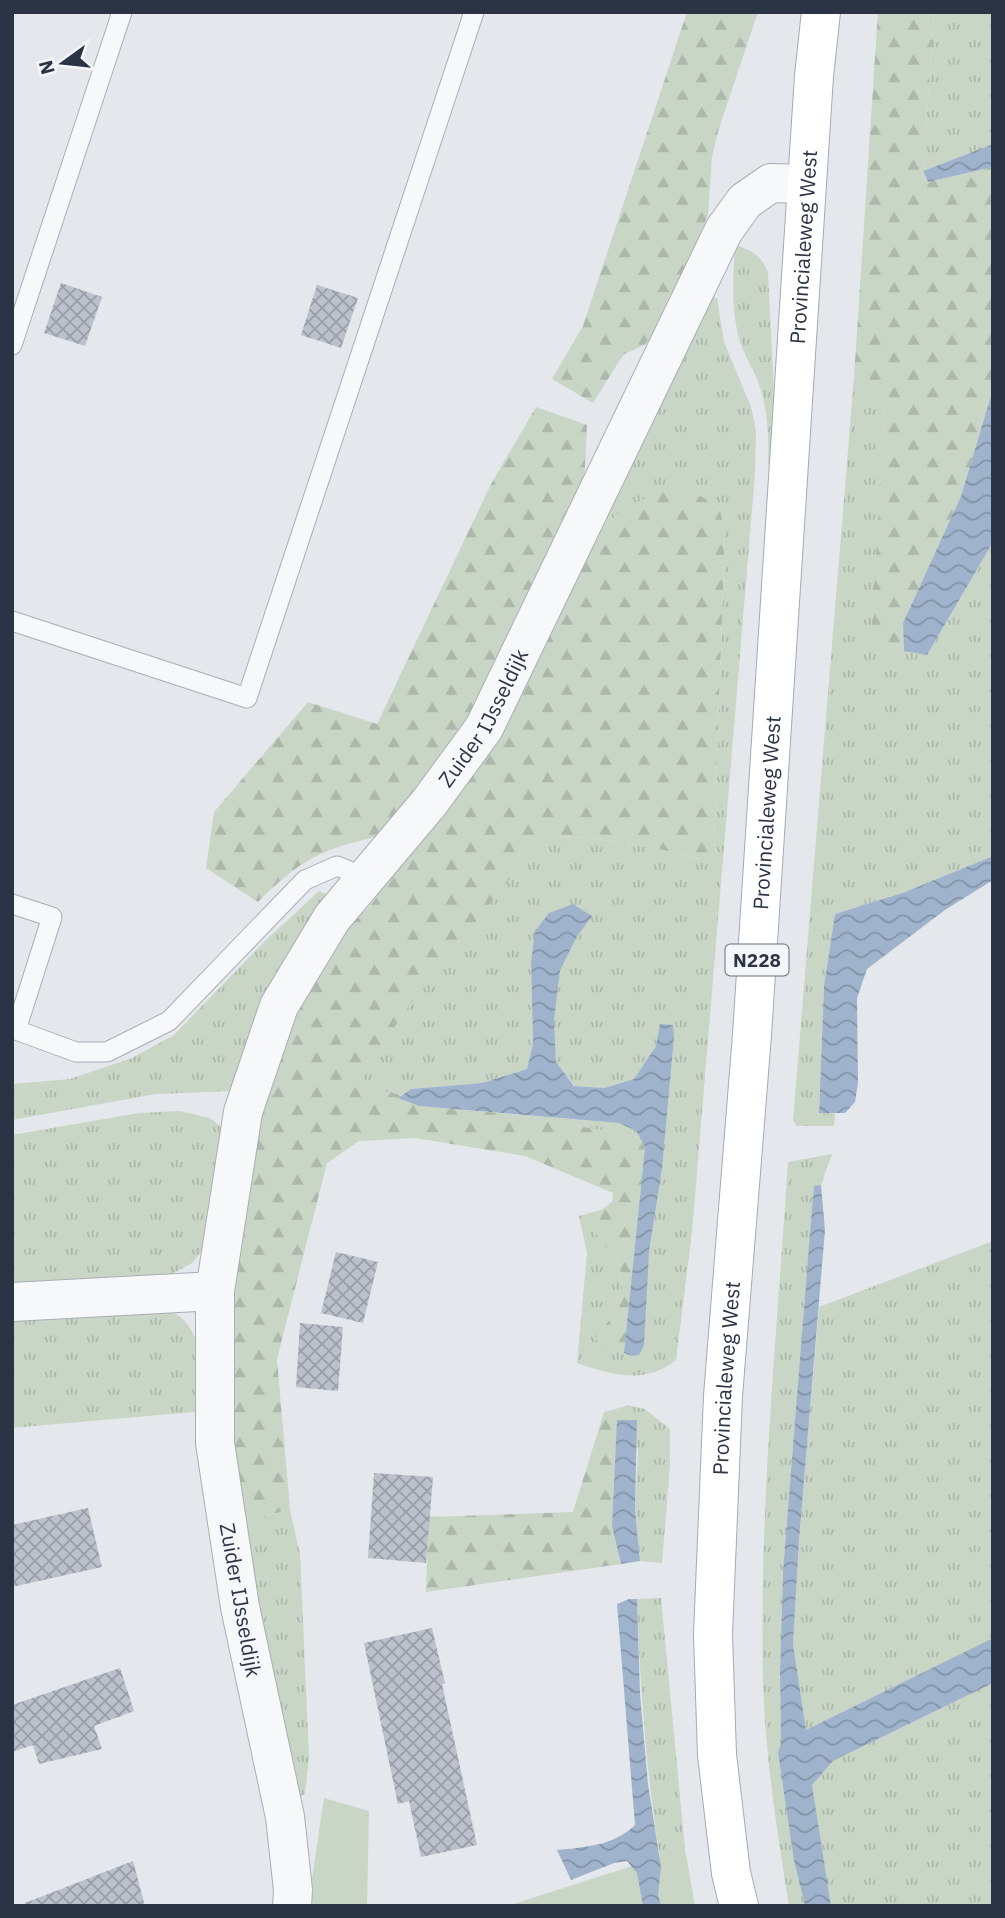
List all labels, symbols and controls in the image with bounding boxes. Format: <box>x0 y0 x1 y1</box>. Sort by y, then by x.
north arrow <box>28 28 98 98</box>
text: N <box>33 58 60 77</box>
street label: Provincialeweg West <box>783 149 823 345</box>
street label: Zuider IJsseldijk <box>432 644 534 792</box>
street label: Provincialeweg West <box>746 715 787 911</box>
road number: N228 <box>726 944 788 976</box>
street label: Provincialeweg West <box>706 1280 746 1476</box>
street label: Zuider IJsseldijk <box>214 1521 268 1679</box>

